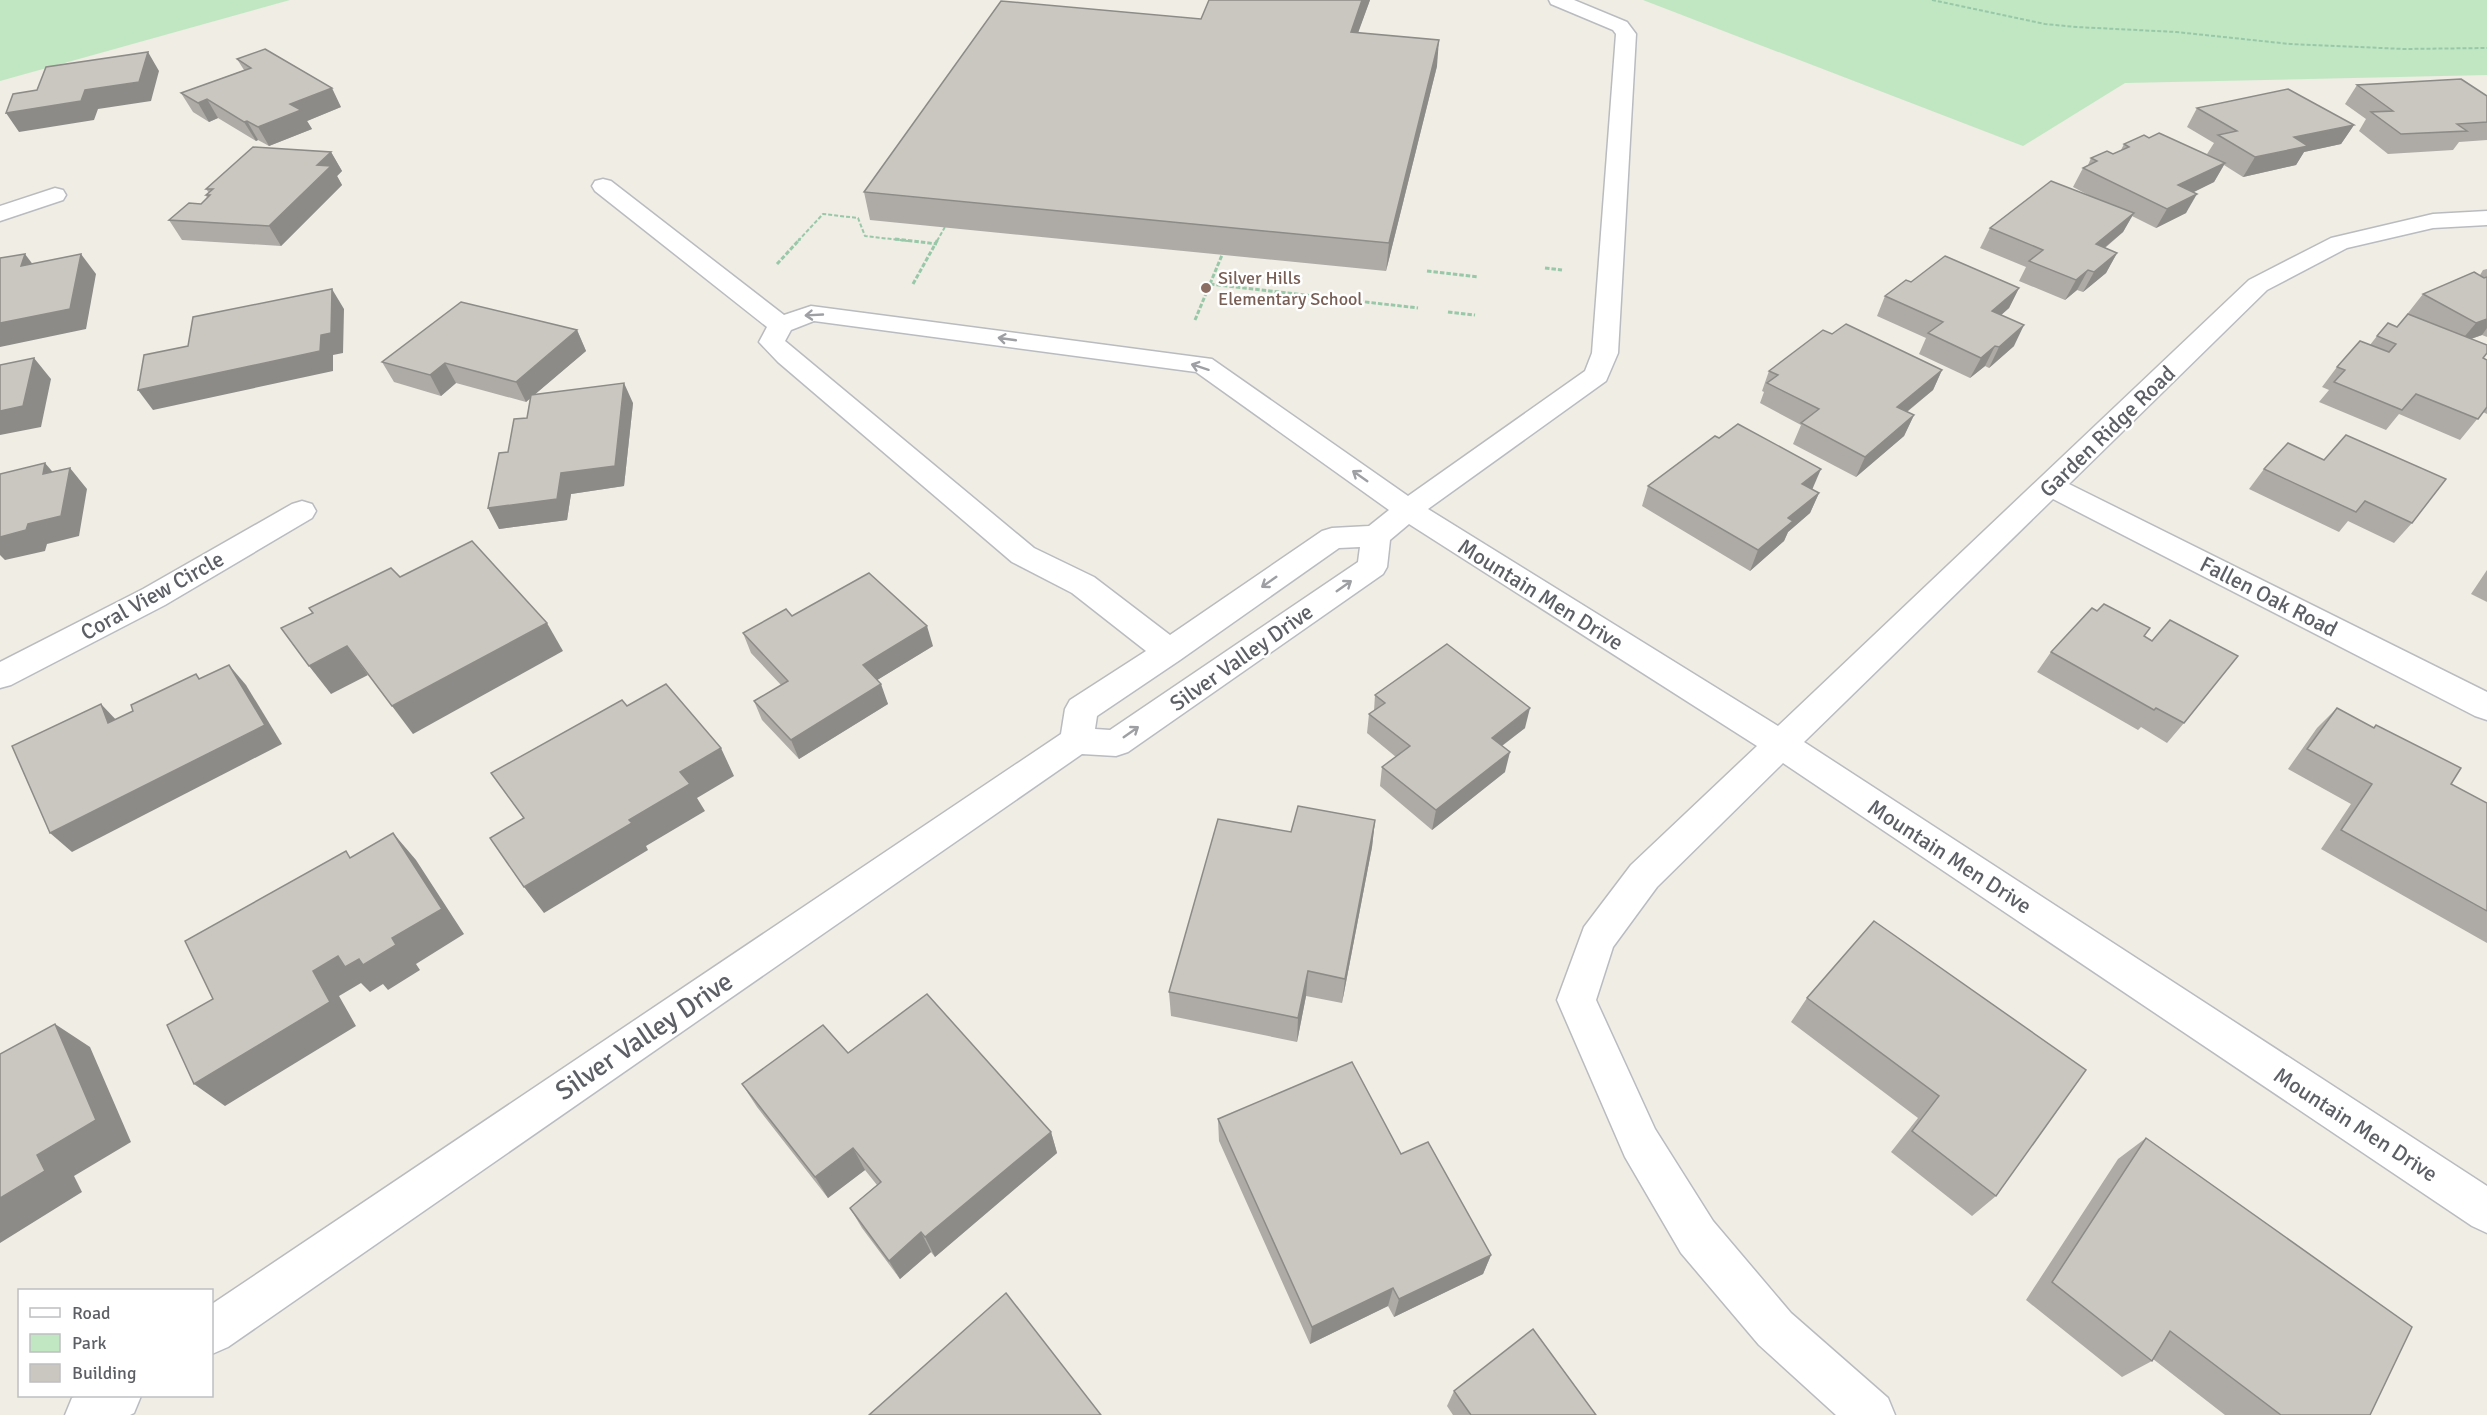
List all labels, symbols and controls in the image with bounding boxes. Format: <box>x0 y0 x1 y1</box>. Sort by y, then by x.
place label: Silver Hills Elementary School <box>1218 267 1363 310</box>
marker: Silver Hills Elementary School <box>1199 281 1213 295</box>
one-way arrow <box>805 309 824 320</box>
one-way arrow <box>998 334 1017 345</box>
street label: Garden Ridge Road <box>2034 360 2181 503</box>
one-way arrow <box>1190 361 1209 372</box>
one-way arrow <box>1353 470 1369 482</box>
street label: Mountain Men Drive <box>1453 533 1628 656</box>
street label: Coral View Circle <box>76 545 229 646</box>
street label: Fallen Oak Road <box>2196 550 2342 643</box>
one-way arrow <box>1261 576 1277 588</box>
one-way arrow <box>1335 580 1352 592</box>
street label: Silver Valley Drive <box>1165 598 1318 717</box>
one-way arrow <box>1123 726 1139 738</box>
street label: Mountain Men Drive <box>1863 793 2037 919</box>
street label: Silver Valley Drive <box>549 965 739 1108</box>
street label: Mountain Men Drive <box>2269 1061 2443 1187</box>
legend <box>18 1289 213 1397</box>
text: Road <box>72 1302 111 1324</box>
text: Park <box>72 1332 107 1354</box>
text: Building <box>72 1362 136 1384</box>

